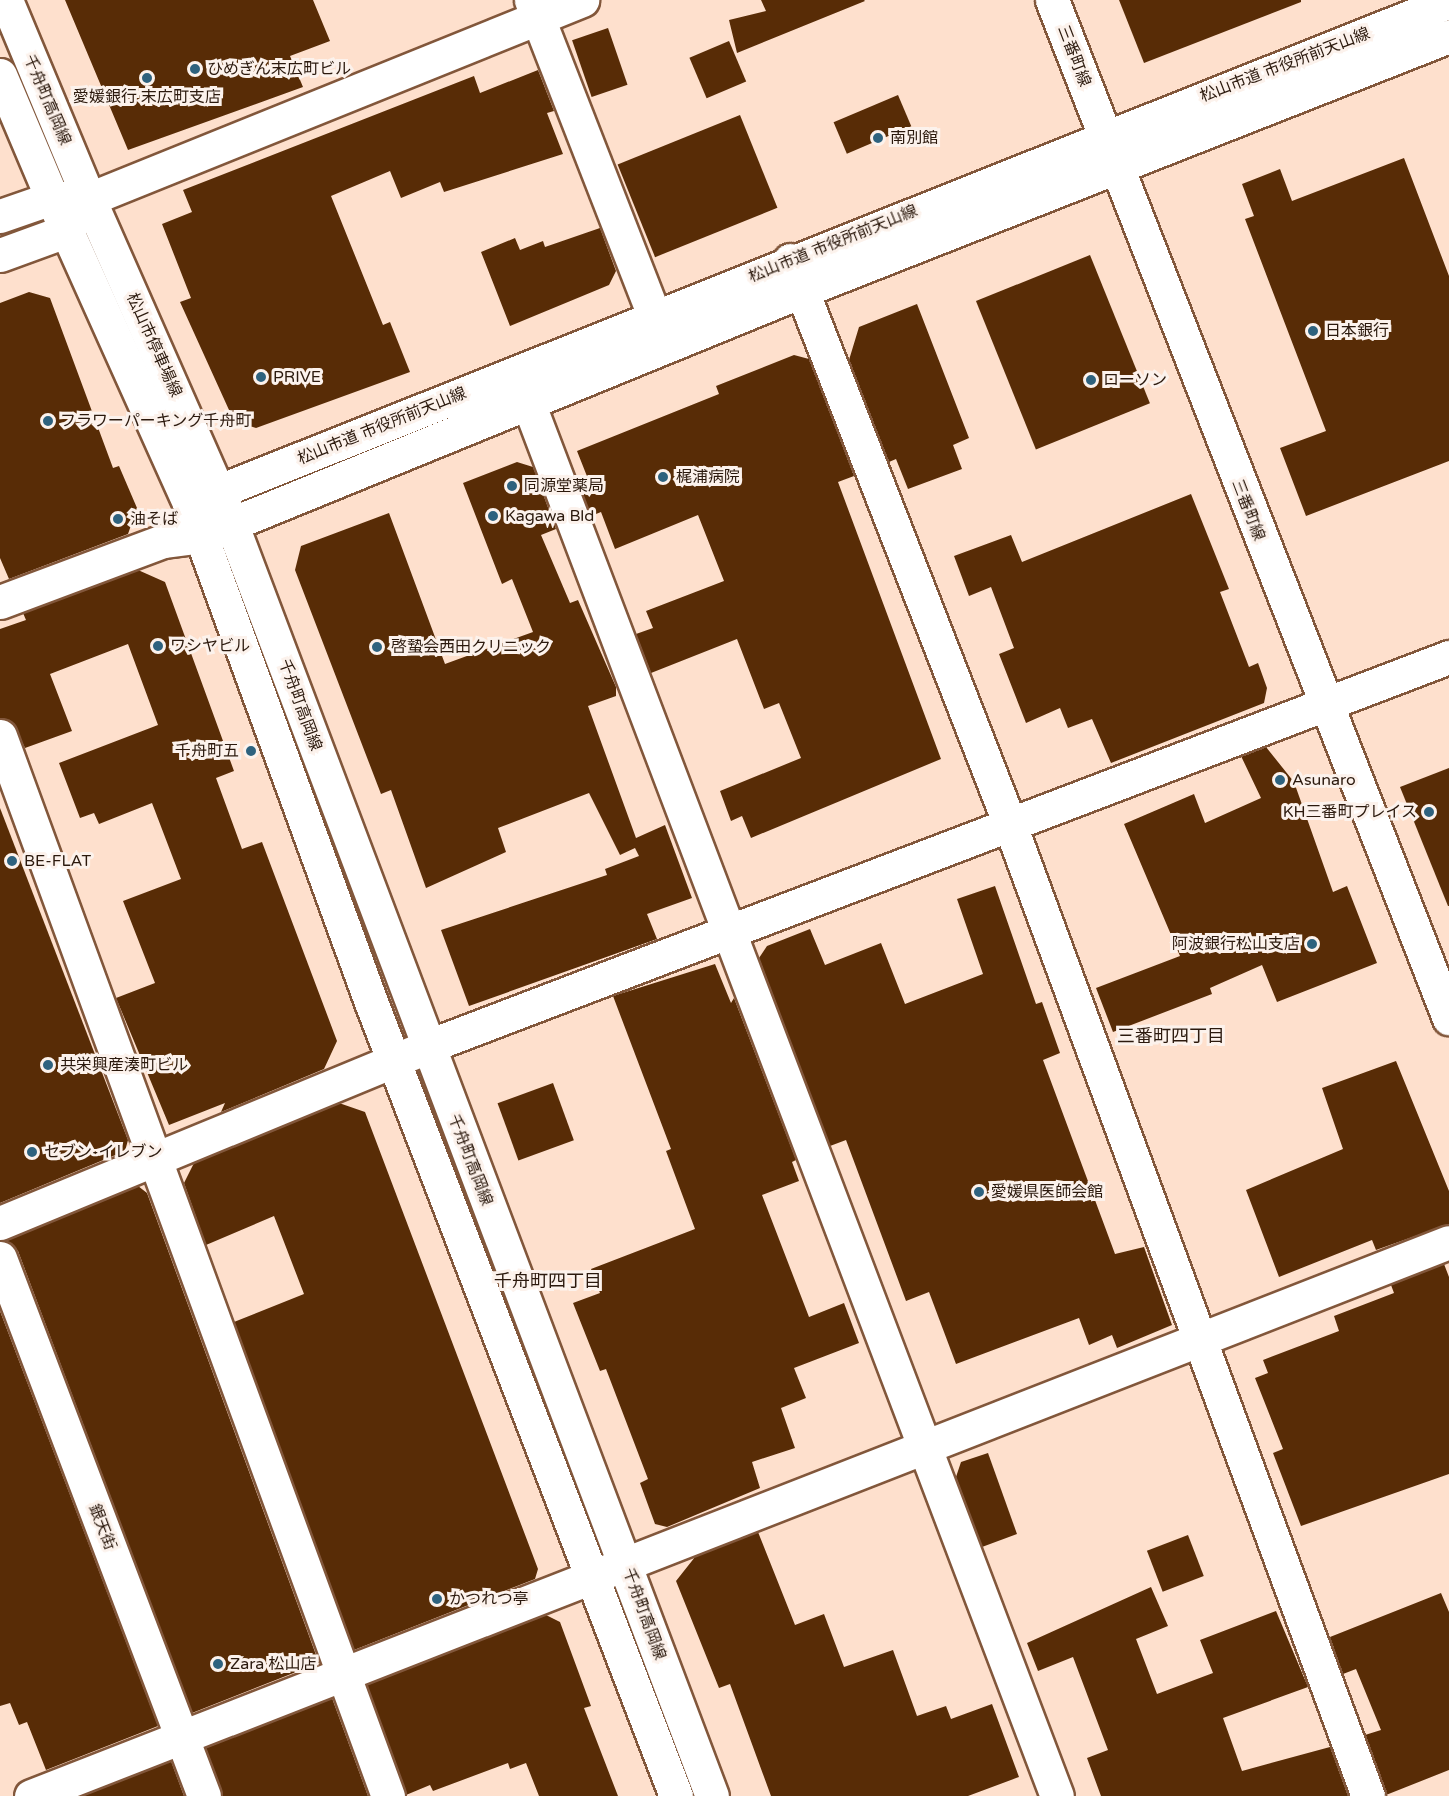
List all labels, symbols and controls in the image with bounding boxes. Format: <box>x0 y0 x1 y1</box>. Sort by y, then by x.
street label: 三番町線 <box>1054 23 1094 89</box>
street label: 松山市道 市役所前天山線 <box>1197 24 1373 106</box>
street label: 千舟町高岡線 <box>19 52 75 148</box>
place label: ひめぎん末広町ビル <box>207 59 351 79</box>
marker: ひめぎん末広町ビル <box>188 62 202 76</box>
marker: 愛媛銀行 末広町支店 <box>140 71 154 85</box>
place label: 愛媛銀行 末広町支店 <box>73 87 221 107</box>
place label: 南別館 <box>890 128 938 148</box>
marker: 南別館 <box>871 131 885 145</box>
street label: 松山市道 市役所前天山線 <box>746 201 920 287</box>
street label: 松山市停車場線 <box>122 290 186 400</box>
place label: 日本銀行 <box>1325 321 1389 341</box>
marker: 日本銀行 <box>1306 324 1320 338</box>
place label: PRIVE <box>273 367 321 387</box>
marker: PRIVE <box>254 370 268 384</box>
place label: ローソン <box>1103 370 1167 390</box>
marker: ローソン <box>1084 373 1098 387</box>
street label: 松山市道 市役所前天山線 <box>295 383 469 469</box>
place label: フラワーパーキング千舟町 <box>60 411 252 431</box>
marker: フラワーパーキング千舟町 <box>41 414 55 428</box>
place label: 梶浦病院 <box>676 467 740 487</box>
marker: 梶浦病院 <box>654 468 672 486</box>
place label: 同源堂薬局 <box>524 476 604 496</box>
street label: 三番町線 <box>1228 477 1268 543</box>
marker: 同源堂薬局 <box>505 479 519 493</box>
place label: Kagawa Bld <box>505 506 594 526</box>
place label: 油そば <box>130 509 178 529</box>
marker: Kagawa Bld <box>486 509 500 523</box>
marker: 油そば <box>111 512 125 526</box>
place label: ワシヤビル <box>170 636 250 656</box>
place label: 啓蟄会西田クリニック <box>391 637 551 657</box>
marker: 啓蟄会西田クリニック <box>368 638 386 656</box>
marker: ワシヤビル <box>151 639 165 653</box>
street label: 千舟町高岡線 <box>275 657 325 753</box>
place label: 千舟町五 <box>175 741 239 761</box>
marker: 千舟町五 <box>244 744 258 758</box>
place label: Asunaro <box>1292 770 1356 790</box>
marker: Asunaro <box>1273 773 1287 787</box>
place label: KH三番町プレイス <box>1282 802 1417 822</box>
marker: KH三番町プレイス <box>1422 805 1436 819</box>
place label: BE-FLAT <box>24 851 91 871</box>
marker: BE-FLAT <box>5 854 19 868</box>
place label: 阿波銀行松山支店 <box>1172 934 1300 954</box>
marker: 阿波銀行松山支店 <box>1305 937 1319 951</box>
district label: 三番町四丁目 <box>1117 1025 1225 1047</box>
place label: 共栄興産湊町ビル <box>60 1055 188 1075</box>
marker: 共栄興産湊町ビル <box>41 1058 55 1072</box>
street label: 千舟町高岡線 <box>444 1112 496 1208</box>
place label: セブン-イレブン <box>44 1142 163 1162</box>
marker: セブン-イレブン <box>25 1145 39 1159</box>
place label: 愛媛県医師会館 <box>991 1182 1103 1202</box>
marker: 愛媛県医師会館 <box>972 1185 986 1199</box>
district label: 千舟町四丁目 <box>494 1270 602 1292</box>
street label: 銀天街 <box>84 1501 120 1553</box>
street label: 千舟町高岡線 <box>619 1566 669 1662</box>
place label: かつれつ亭 <box>449 1589 529 1609</box>
marker: かつれつ亭 <box>430 1592 444 1606</box>
place label: Zara 松山店 <box>230 1654 316 1674</box>
marker: Zara 松山店 <box>211 1657 225 1671</box>

